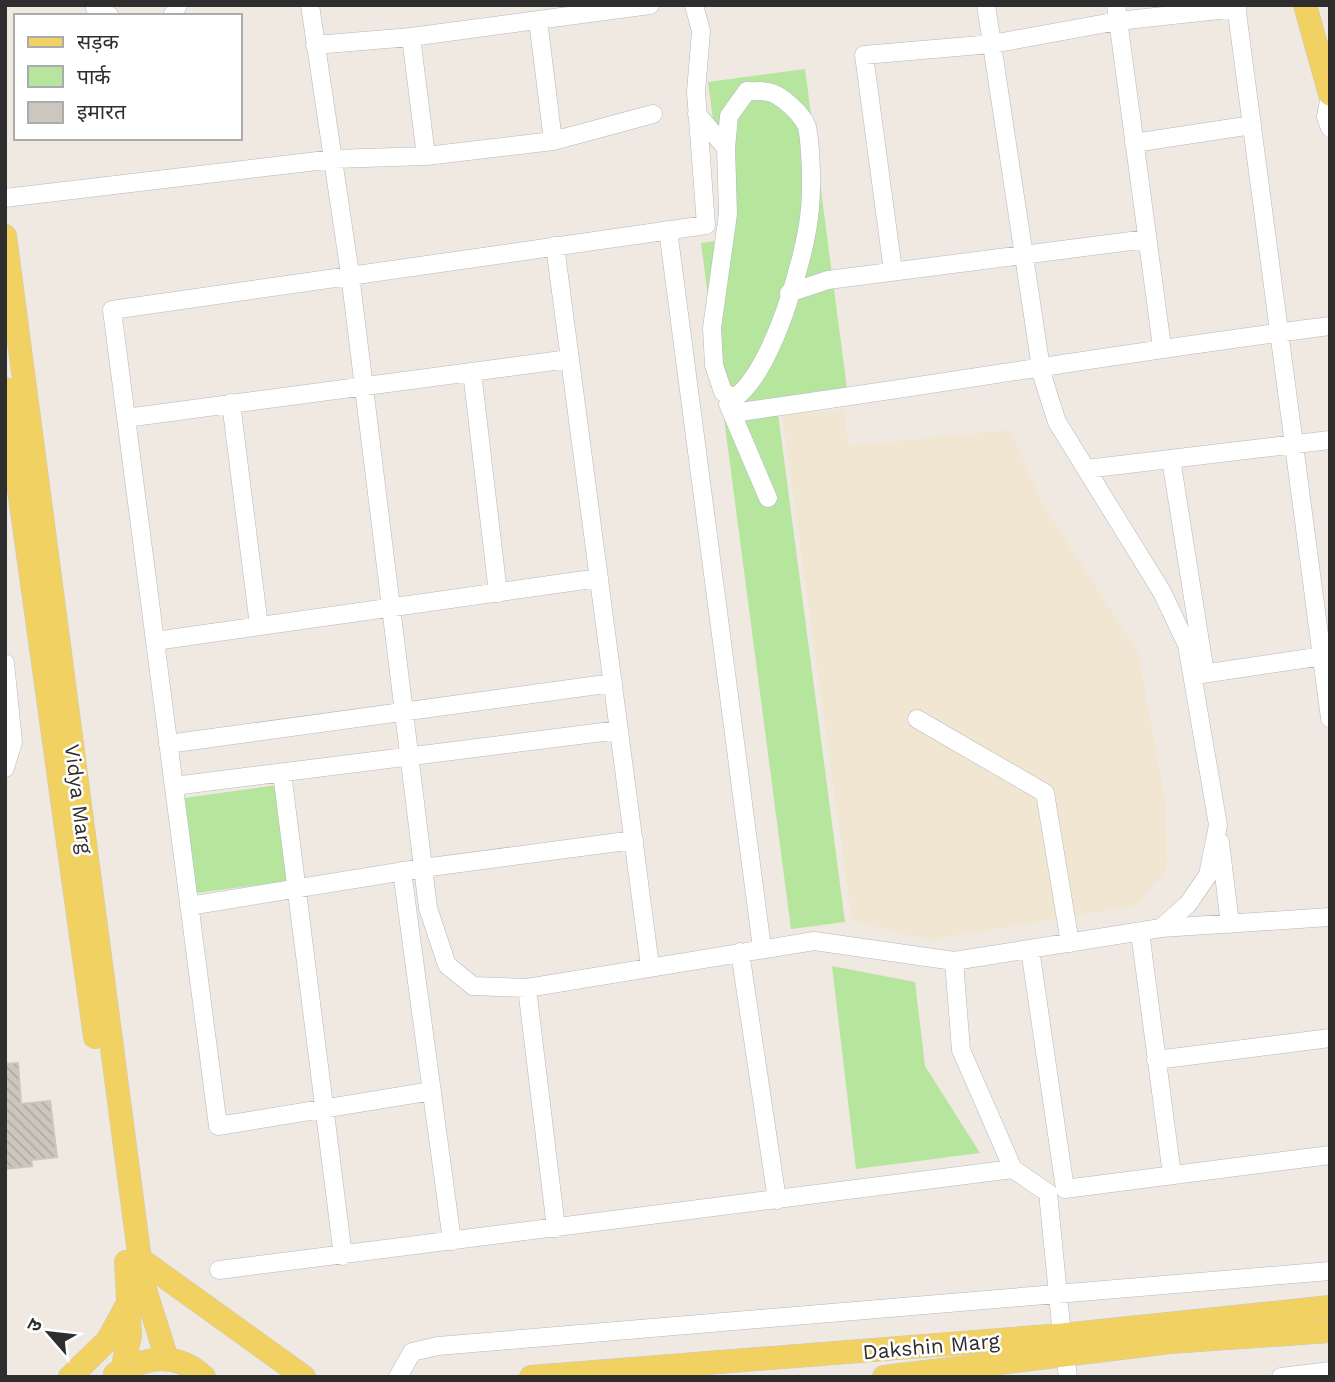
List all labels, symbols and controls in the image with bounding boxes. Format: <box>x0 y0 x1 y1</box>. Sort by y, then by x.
legend <box>14 14 242 140</box>
text: सड़क <box>77 29 119 54</box>
text: पार्क <box>77 64 111 89</box>
text: इमारत <box>77 99 127 124</box>
street label: Vidya Marg <box>60 743 98 856</box>
north arrow <box>14 1298 84 1368</box>
text: उ <box>22 1314 48 1336</box>
street label: Dakshin Marg <box>861 1327 1001 1364</box>

